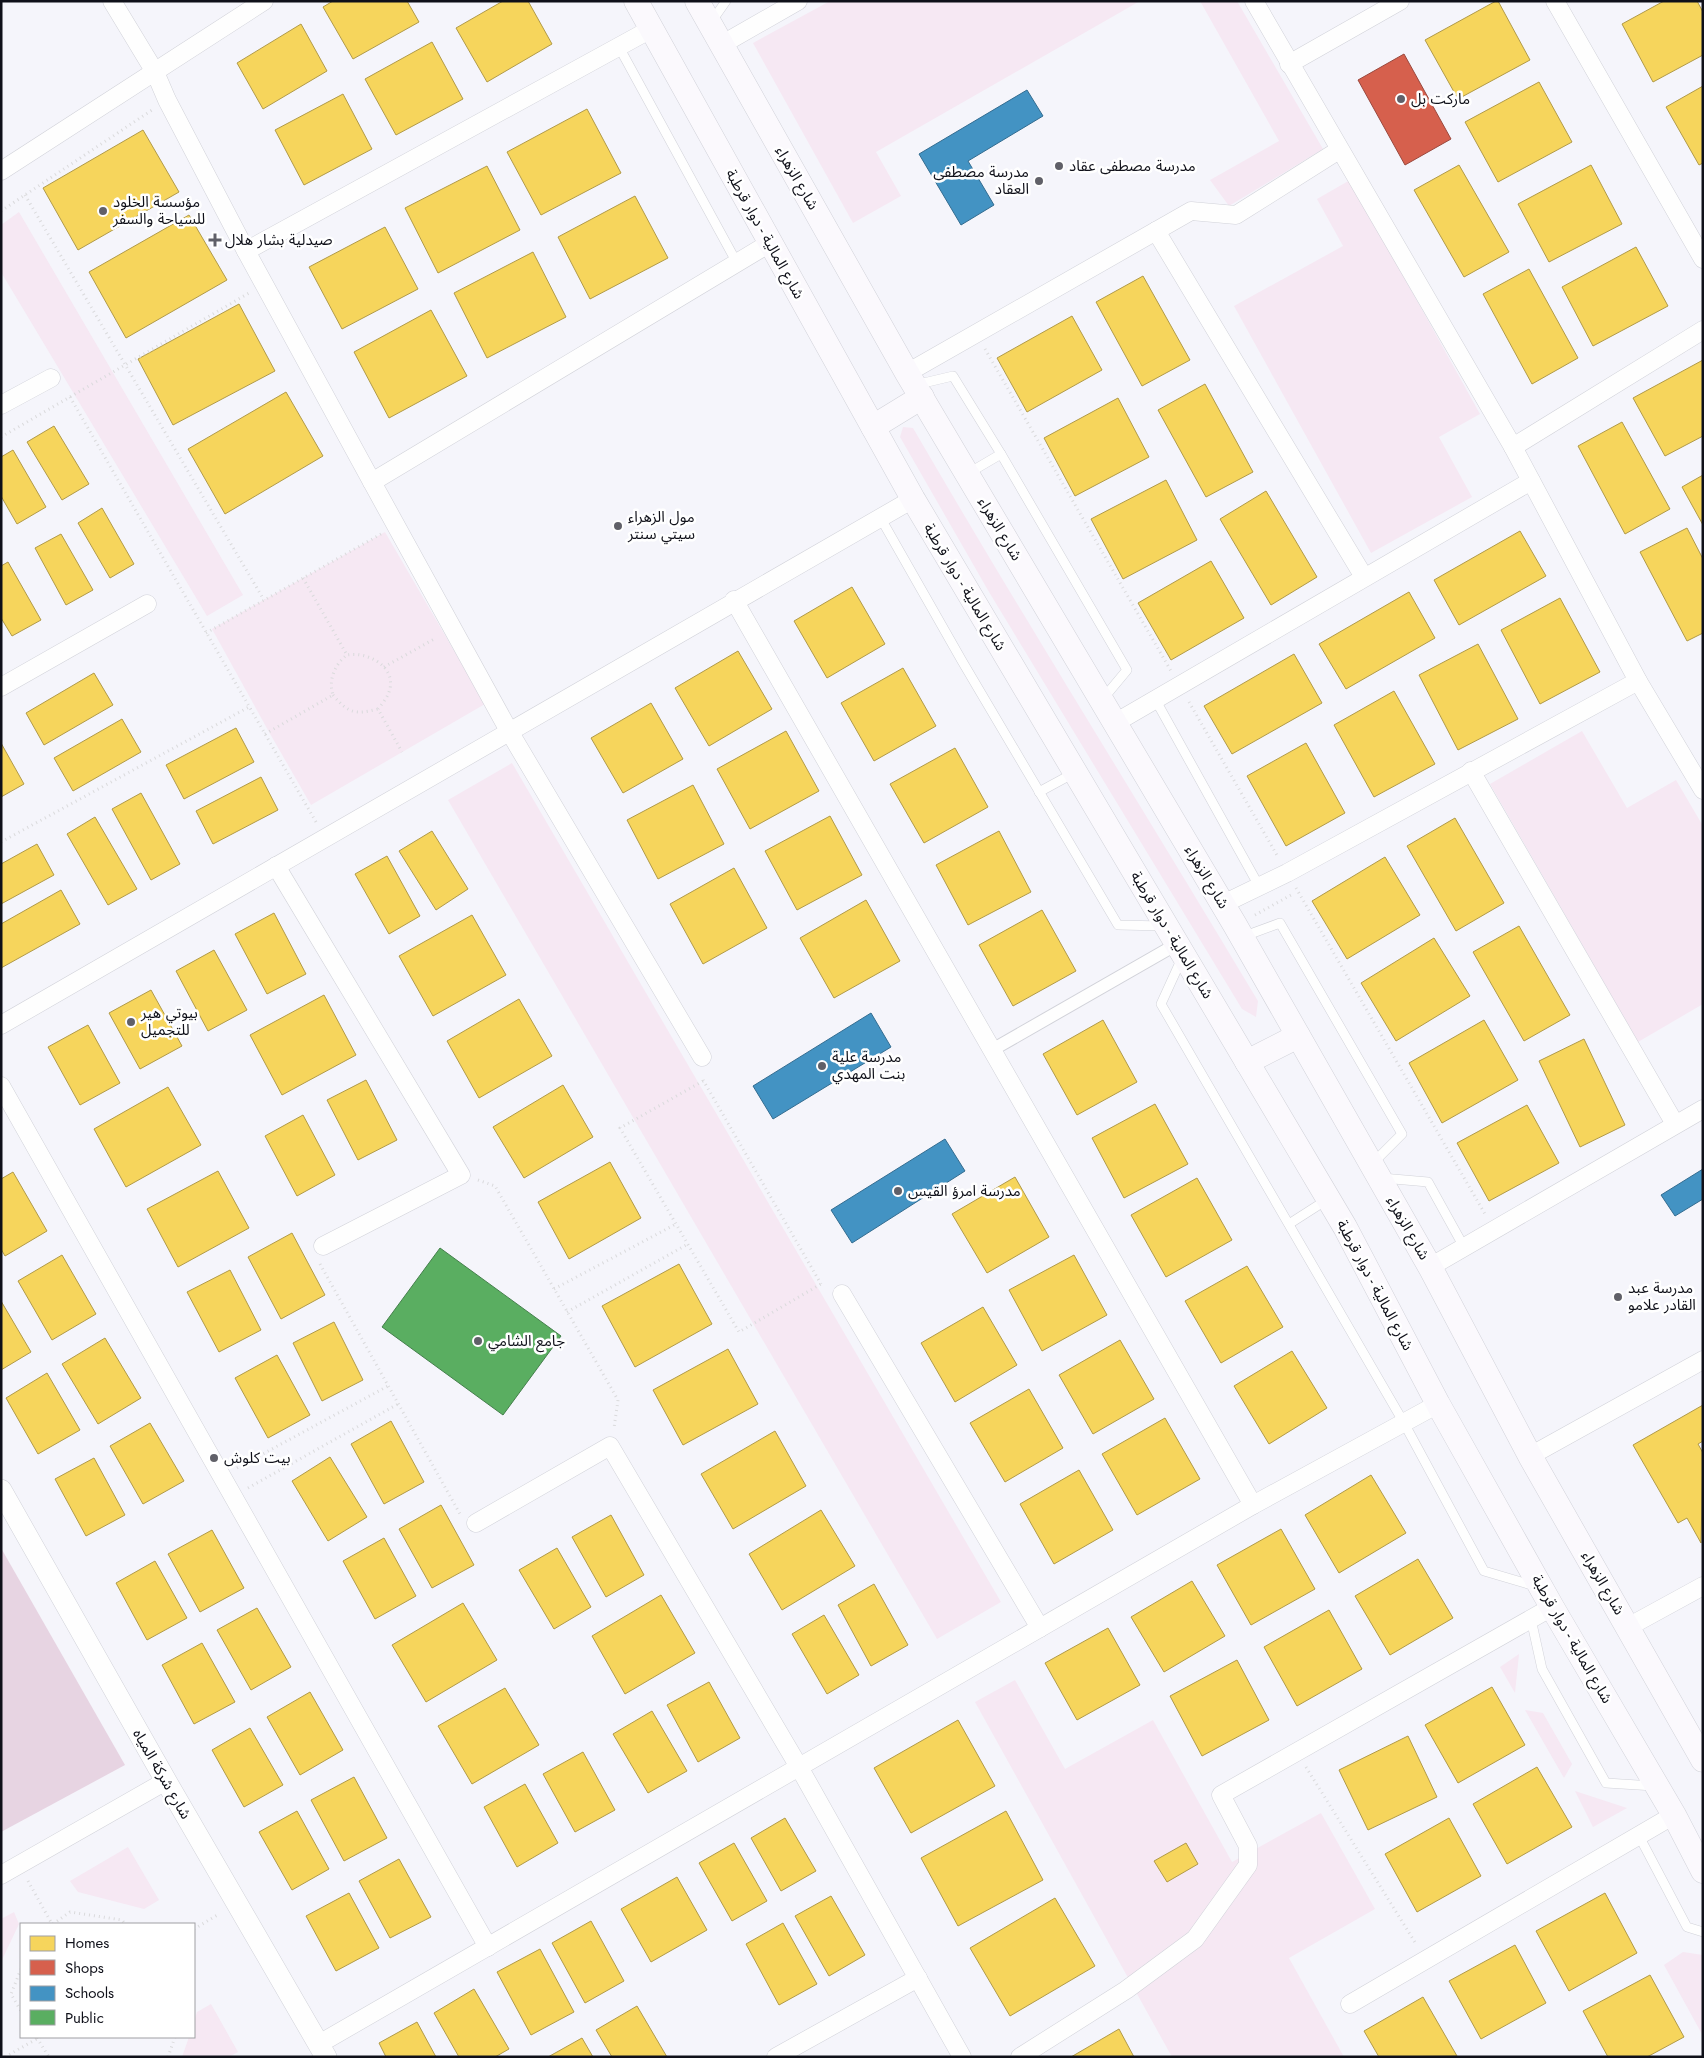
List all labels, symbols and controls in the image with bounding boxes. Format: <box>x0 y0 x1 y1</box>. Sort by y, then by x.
place label: ماركت بل <box>1411 88 1470 110</box>
marker: ماركت بل <box>1395 93 1407 105</box>
street label: شارع الزهراء <box>769 142 824 215</box>
place label: مدرسة مصطفى عقاد <box>1069 155 1196 177</box>
marker: مدرسة مصطفى عقاد <box>1053 160 1065 172</box>
place label: مدرسة مصطفى العقاد <box>933 161 1029 200</box>
street label: شارع المالية - دوار قرطبة <box>719 165 810 304</box>
marker: مدرسة مصطفى العقاد <box>1033 175 1045 187</box>
place label: مؤسسة الخلود للسياحة والسفر <box>112 191 205 230</box>
marker: مؤسسة الخلود للسياحة والسفر <box>97 205 109 217</box>
place label: صيدلية بشار هلال <box>225 229 333 251</box>
marker: صيدلية بشار هلال <box>209 234 221 246</box>
street label: شارع الزهراء <box>972 493 1028 566</box>
place label: مول الزهراء سيتي سنتر <box>627 506 695 545</box>
street label: شارع المالية - دوار قرطبة <box>917 519 1012 656</box>
marker: مول الزهراء سيتي سنتر <box>612 520 624 532</box>
street label: شارع الزهراء <box>1179 841 1235 914</box>
street label: شارع المالية - دوار قرطبة <box>1124 867 1219 1004</box>
place label: بيوتي هير للتجميل <box>140 1002 198 1041</box>
marker: بيوتي هير للتجميل <box>125 1016 137 1028</box>
place label: مدرسة علية بنت المهدي <box>832 1046 905 1085</box>
marker: مدرسة علية بنت المهدي <box>816 1060 828 1072</box>
place label: مدرسة امرؤ القيس <box>908 1180 1021 1202</box>
marker: مدرسة امرؤ القيس <box>892 1185 904 1197</box>
street label: شارع الزهراء <box>1380 1192 1435 1265</box>
street label: شارع المالية - دوار قرطبة <box>1330 1216 1419 1355</box>
place label: مدرسة عبد القادر علامو <box>1628 1277 1696 1316</box>
marker: مدرسة عبد القادر علامو <box>1612 1291 1624 1303</box>
place label: جامع الشامي <box>488 1330 565 1353</box>
marker: جامع الشامي <box>472 1335 484 1347</box>
place label: بيت كلوش <box>224 1447 290 1469</box>
marker: بيت كلوش <box>208 1452 220 1464</box>
street label: شارع الزهراء <box>1575 1547 1630 1620</box>
street label: شارع المالية - دوار قرطبة <box>1525 1571 1618 1708</box>
street label: شارع شركة المياه <box>126 1725 197 1824</box>
legend <box>20 1923 195 2038</box>
text: Homes <box>65 1932 109 1954</box>
text: Shops <box>65 1957 104 1979</box>
text: Schools <box>65 1982 114 2004</box>
text: Public <box>65 2007 104 2029</box>

